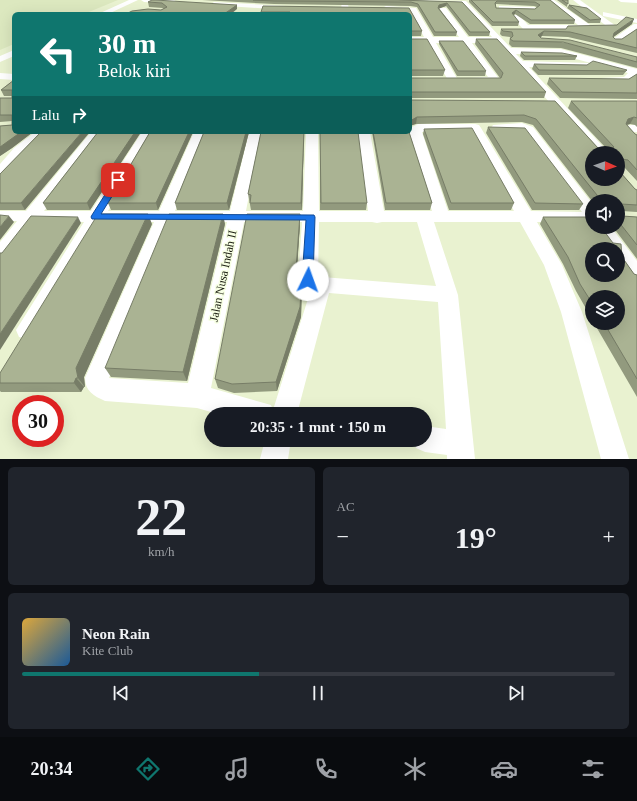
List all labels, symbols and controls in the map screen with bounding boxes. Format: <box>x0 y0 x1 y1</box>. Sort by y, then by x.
icon: left <box>32 28 84 80</box>
text: 30 m <box>98 28 156 59</box>
text: Belok kiri <box>98 61 171 81</box>
icon: right <box>68 104 90 126</box>
text: Lalu <box>32 107 60 123</box>
north arrow <box>585 146 625 186</box>
map controls <box>585 146 625 330</box>
pin <box>101 163 135 197</box>
icon: arrive <box>107 169 129 191</box>
button: sound <box>585 194 625 234</box>
street label: Jalan Nusa Indah II <box>206 229 240 323</box>
button: search <box>585 242 625 282</box>
position arrow <box>287 259 329 301</box>
button: layers <box>585 290 625 330</box>
speed limit sign: 30 <box>12 395 64 447</box>
text: 20:35 · 1 mnt · 150 m <box>250 419 386 435</box>
text: 22 <box>135 489 187 546</box>
text: AC <box>337 499 355 514</box>
text: 19° <box>455 521 497 554</box>
text: − <box>337 524 349 549</box>
text: + <box>603 524 615 549</box>
text: km/h <box>148 544 175 559</box>
text: Neon Rain <box>82 626 150 642</box>
text: Kite Club <box>82 643 133 658</box>
icon: previous <box>110 682 132 704</box>
icon: pause <box>307 682 329 704</box>
icon: next <box>505 682 527 704</box>
icon: directions <box>134 755 162 783</box>
icon: music <box>223 755 251 783</box>
icon: phone <box>312 755 340 783</box>
icon: climate <box>401 755 429 783</box>
icon: car <box>490 755 518 783</box>
icon: filters <box>579 755 607 783</box>
text: 20:34 <box>31 759 73 779</box>

